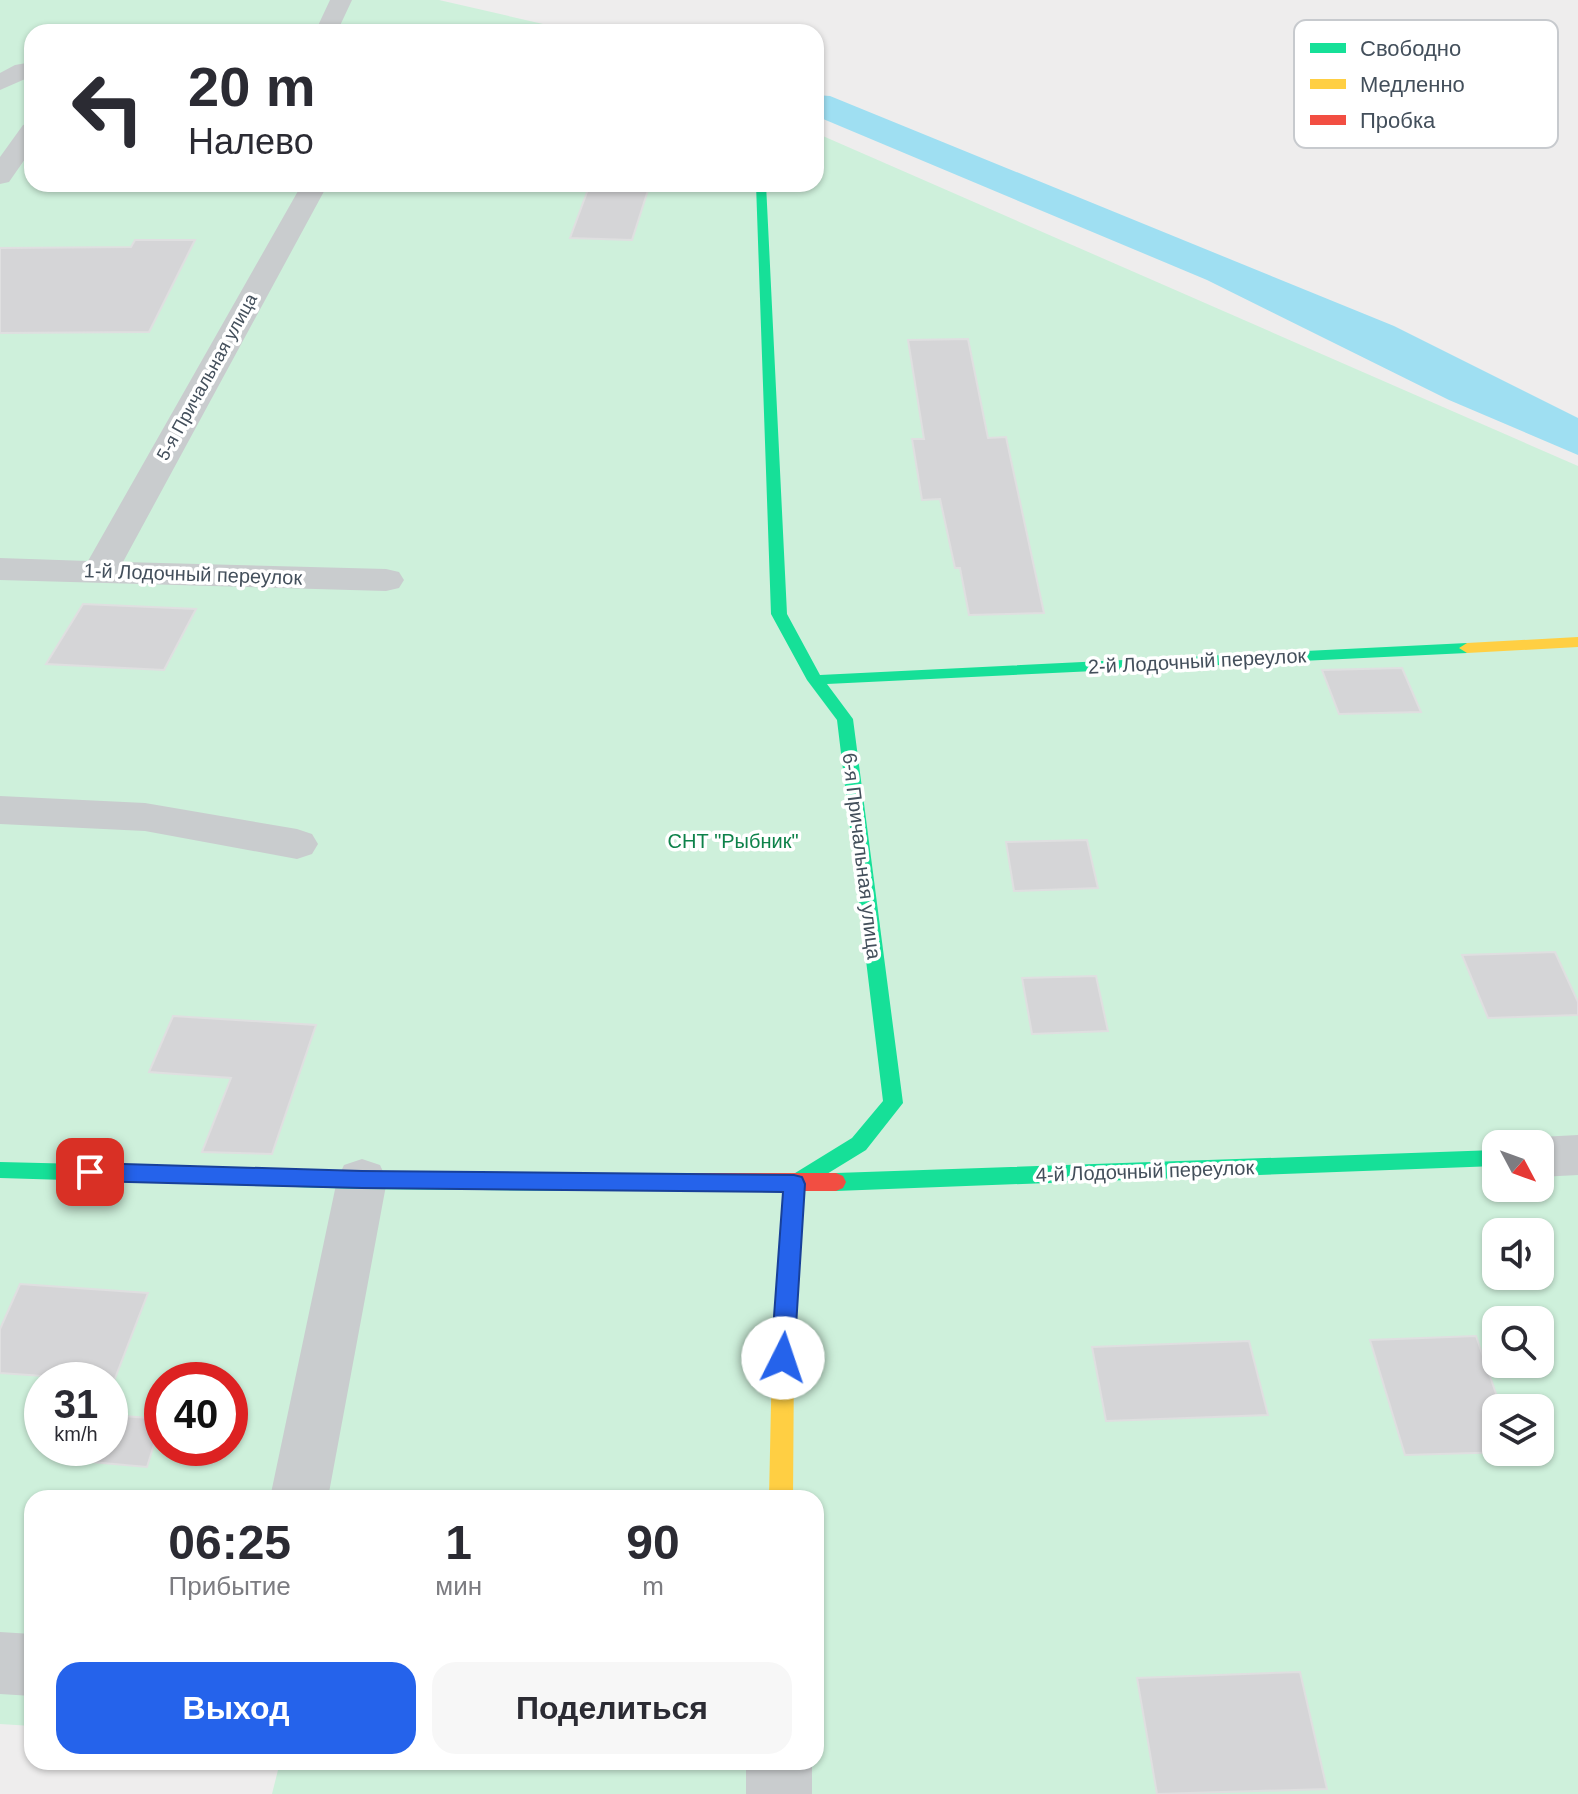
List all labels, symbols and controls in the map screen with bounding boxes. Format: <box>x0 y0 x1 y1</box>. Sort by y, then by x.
legend <box>1294 20 1558 148</box>
text: Свободно <box>1360 36 1461 61</box>
text: 20 m <box>188 55 316 118</box>
icon: left <box>56 56 160 160</box>
text: Медленно <box>1360 72 1465 97</box>
text: Пробка <box>1360 108 1436 133</box>
text: Налево <box>188 121 314 162</box>
street label: 5-я Причальная улица <box>153 289 262 464</box>
street label: 1-й Лодочный переулок <box>83 559 303 589</box>
street label: 2-й Лодочный переулок <box>1087 644 1307 678</box>
street label: 6-я Причальная улица <box>838 751 886 961</box>
park label: СНТ "Рыбник" <box>668 830 799 852</box>
north arrow <box>1482 1130 1554 1202</box>
map controls <box>1482 1130 1554 1466</box>
pin <box>56 1138 124 1206</box>
icon: arrive <box>68 1150 112 1194</box>
street label: 4-й Лодочный переулок <box>1035 1156 1255 1186</box>
button: sound <box>1482 1218 1554 1290</box>
button: search <box>1482 1306 1554 1378</box>
position arrow <box>741 1316 825 1400</box>
speed limit sign: 40 <box>144 1362 248 1466</box>
text: 31 <box>54 1382 98 1426</box>
button: layers <box>1482 1394 1554 1466</box>
text: km/h <box>54 1423 98 1445</box>
text: 06:25 <box>168 1516 291 1569</box>
text: 1 <box>445 1516 472 1569</box>
text: 90 <box>626 1516 680 1569</box>
text: Прибытие <box>169 1571 291 1601</box>
text: мин <box>435 1571 482 1601</box>
text: m <box>642 1571 664 1601</box>
button: Выход <box>56 1662 416 1754</box>
button: Поделиться <box>432 1662 792 1754</box>

